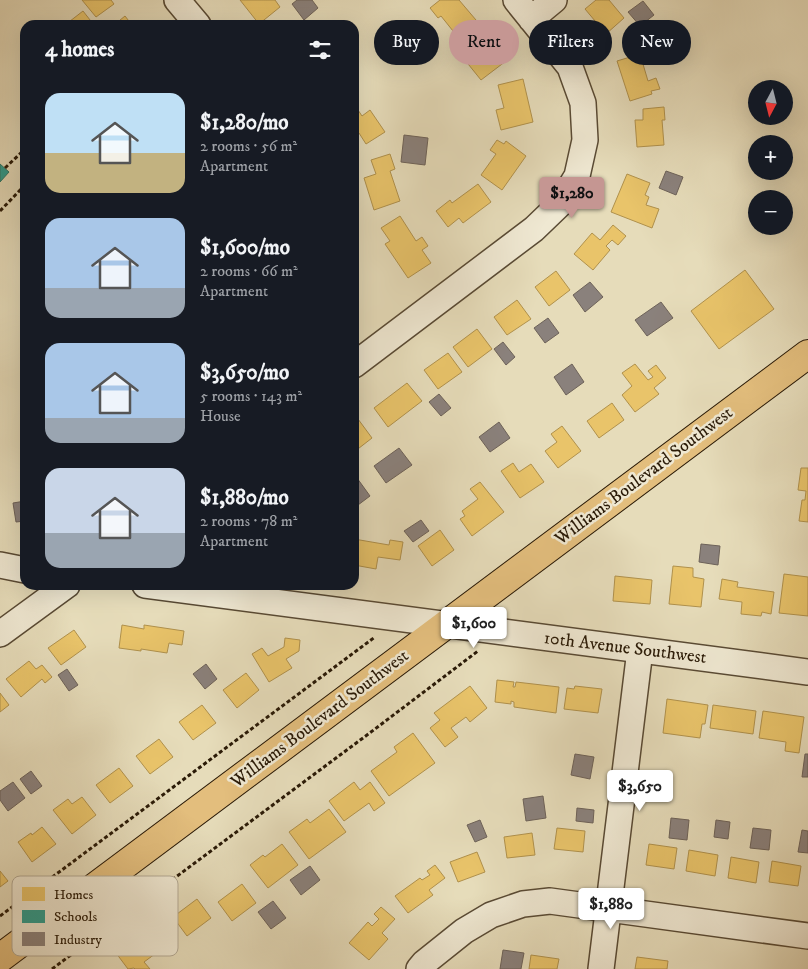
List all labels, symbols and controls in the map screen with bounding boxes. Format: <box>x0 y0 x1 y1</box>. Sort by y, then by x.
chip: Buy <box>374 20 439 65</box>
chip: Rent <box>449 20 519 65</box>
chip: Filters <box>529 20 612 65</box>
chip: New <box>622 20 691 65</box>
icon: filters <box>306 36 334 64</box>
text: 4 homes <box>45 37 114 63</box>
north arrow <box>748 80 792 125</box>
map controls <box>748 80 793 235</box>
text: $1,280/mo <box>200 110 289 136</box>
icon: home <box>85 113 145 173</box>
button: + <box>748 135 793 180</box>
text: 2 rooms · 56 m² <box>200 136 297 156</box>
text: Apartment <box>200 156 268 176</box>
pin: $1,280 <box>531 176 613 219</box>
text: $1,280 <box>550 183 594 203</box>
button: − <box>748 190 793 235</box>
text: $1,600/mo <box>200 235 290 261</box>
icon: home <box>85 238 145 298</box>
text: 2 rooms · 66 m² <box>200 261 298 281</box>
text: Apartment <box>200 281 268 301</box>
text: $3,650/mo <box>200 360 289 386</box>
icon: home <box>85 363 145 423</box>
text: 5 rooms · 143 m² <box>200 386 302 406</box>
street label: Williams Boulevard Southwest <box>550 402 737 551</box>
text: House <box>200 406 241 426</box>
text: $1,880/mo <box>200 485 289 511</box>
icon: home <box>85 488 145 548</box>
text: 2 rooms · 78 m² <box>200 511 297 531</box>
text: Apartment <box>200 531 268 551</box>
pin: $1,600 <box>433 606 515 649</box>
text: $1,600 <box>452 613 496 633</box>
street label: 10th Avenue Southwest <box>542 627 708 669</box>
street label: Williams Boulevard Southwest <box>226 645 413 794</box>
pin: $3,650 <box>599 770 681 812</box>
text: $3,650 <box>618 776 662 796</box>
legend <box>12 876 178 956</box>
text: Homes <box>54 886 94 904</box>
pin: $1,880 <box>570 888 652 930</box>
text: $1,880 <box>589 894 633 914</box>
text: Schools <box>54 908 97 926</box>
text: Industry <box>54 931 102 949</box>

